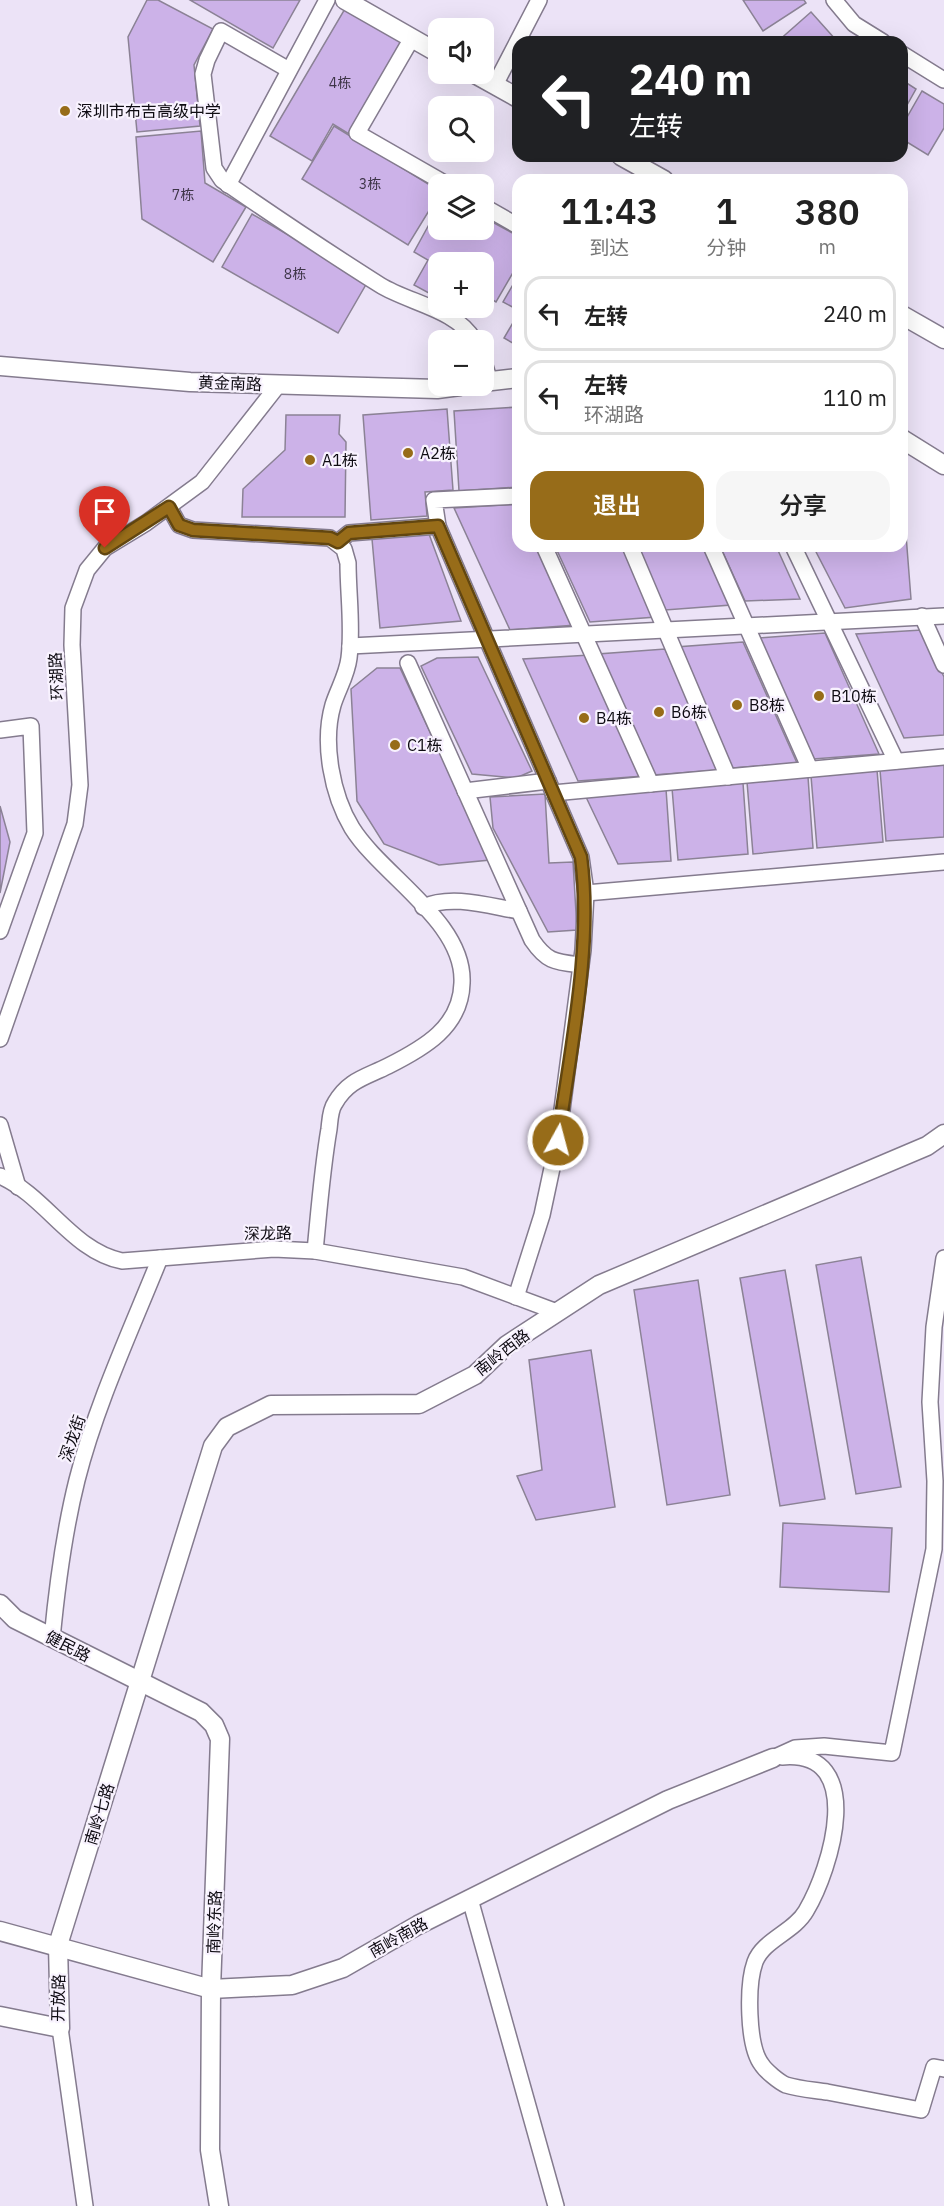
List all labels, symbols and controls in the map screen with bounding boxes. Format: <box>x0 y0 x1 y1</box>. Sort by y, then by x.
map controls <box>428 18 494 396</box>
button: sound <box>428 18 494 84</box>
text: 240 m <box>629 52 752 107</box>
icon: left <box>530 60 608 138</box>
house number: 4栋 <box>329 74 351 92</box>
button: search <box>428 96 494 162</box>
place label: 深圳市布吉高级中学 <box>77 101 221 121</box>
marker: 深圳市布吉高级中学 <box>58 104 72 118</box>
text: 左转 <box>629 108 683 143</box>
button: layers <box>428 174 494 240</box>
house number: 3栋 <box>359 175 381 193</box>
house number: 7栋 <box>172 186 194 204</box>
text: 11:43 <box>560 187 658 234</box>
text: 1 <box>716 187 737 234</box>
text: 380 <box>795 188 860 235</box>
text: m <box>819 233 836 260</box>
text: 到达 <box>589 234 629 261</box>
text: 分钟 <box>707 234 747 261</box>
button: + <box>428 252 494 318</box>
house number: 8栋 <box>284 265 306 283</box>
icon: left <box>533 297 566 330</box>
text: 240 m <box>823 299 887 328</box>
text: 左转 <box>584 301 628 330</box>
button: − <box>428 330 494 396</box>
text: 左转 <box>584 370 628 399</box>
street label: 黄金南路 <box>198 372 262 394</box>
icon: left <box>533 381 566 414</box>
text: 110 m <box>823 383 887 412</box>
text: 环湖路 <box>584 401 644 428</box>
place label: A2栋 <box>420 443 456 463</box>
marker: A2栋 <box>401 446 415 460</box>
place label: A1栋 <box>322 450 358 470</box>
marker: A1栋 <box>303 453 317 467</box>
button: 退出 <box>530 471 704 540</box>
button: 分享 <box>716 471 890 540</box>
pin <box>79 486 130 548</box>
icon: arrive <box>88 495 121 528</box>
street label: 环湖路 <box>45 652 67 700</box>
place label: B10栋 <box>831 686 877 706</box>
marker: B10栋 <box>812 689 826 703</box>
place label: B8栋 <box>749 695 785 715</box>
marker: B8栋 <box>730 698 744 712</box>
place label: B6栋 <box>671 702 707 722</box>
marker: B6栋 <box>652 705 666 719</box>
place label: B4栋 <box>596 708 632 728</box>
marker: B4栋 <box>577 711 591 725</box>
place label: C1栋 <box>407 735 443 755</box>
marker: C1栋 <box>388 738 402 752</box>
position arrow <box>526 1108 590 1172</box>
street label: 深龙路 <box>244 1223 292 1243</box>
street label: 南岭西路 <box>471 1324 533 1380</box>
street label: 深龙街 <box>55 1412 89 1464</box>
street label: 健民路 <box>42 1626 94 1666</box>
street label: 南岭七路 <box>80 1780 118 1848</box>
street label: 南岭东路 <box>203 1890 225 1954</box>
street label: 南岭南路 <box>365 1913 431 1961</box>
street label: 开放路 <box>48 1974 68 2022</box>

